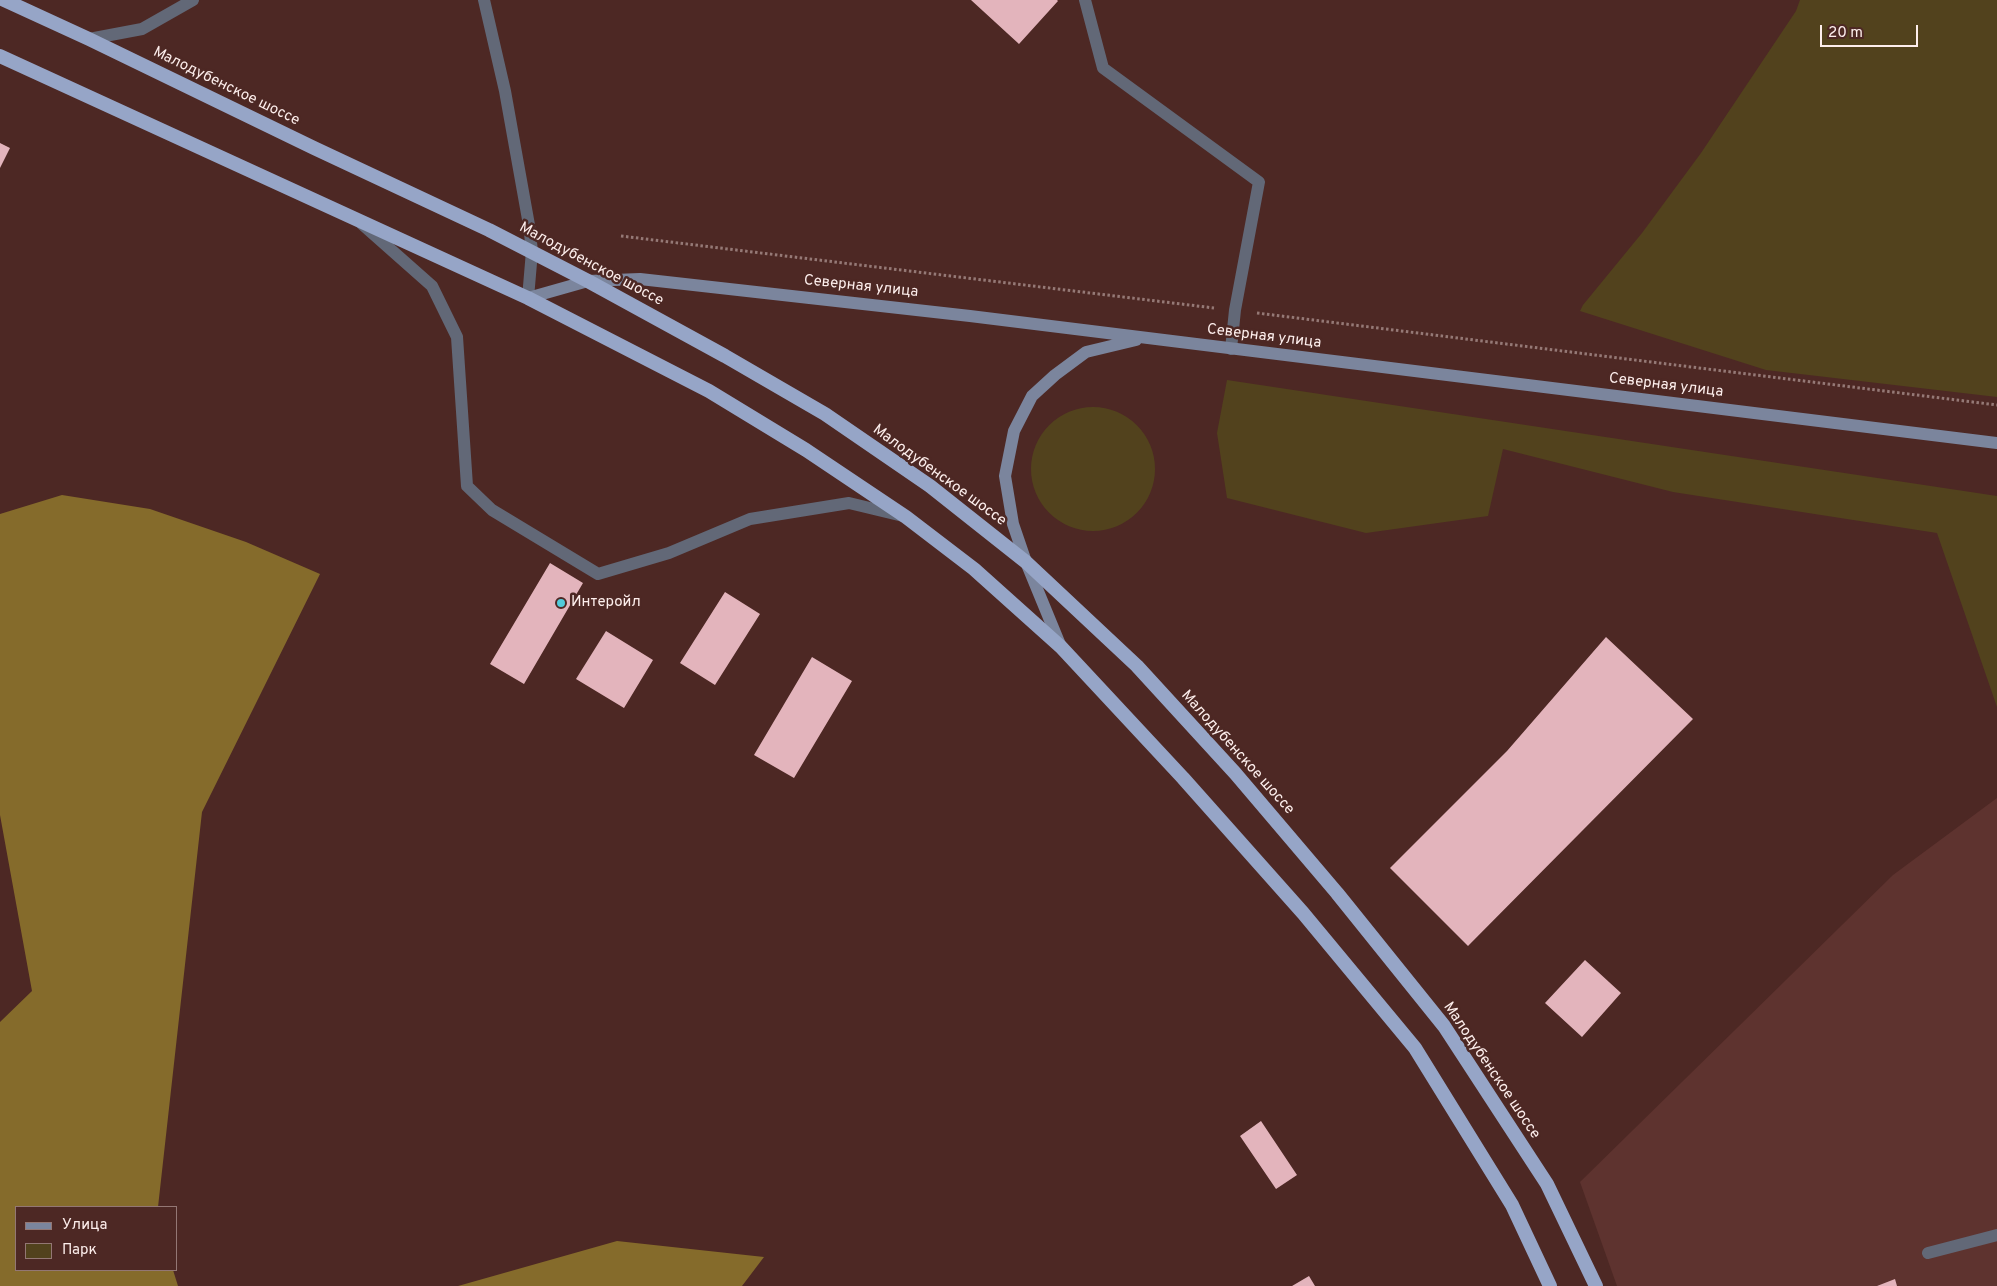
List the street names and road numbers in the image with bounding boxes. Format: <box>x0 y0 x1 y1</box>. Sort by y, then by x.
street label: Малодубенское шоссе <box>150 44 302 130</box>
street label: Малодубенское шоссе <box>516 219 666 311</box>
street label: Северная улица <box>803 272 919 302</box>
street label: Северная улица <box>1206 321 1322 353</box>
street label: Северная улица <box>1608 370 1724 402</box>
street label: Малодубенское шоссе <box>869 421 1009 531</box>
street label: Малодубенское шоссе <box>1176 687 1298 819</box>
street label: Малодубенское шоссе <box>1439 999 1543 1143</box>

